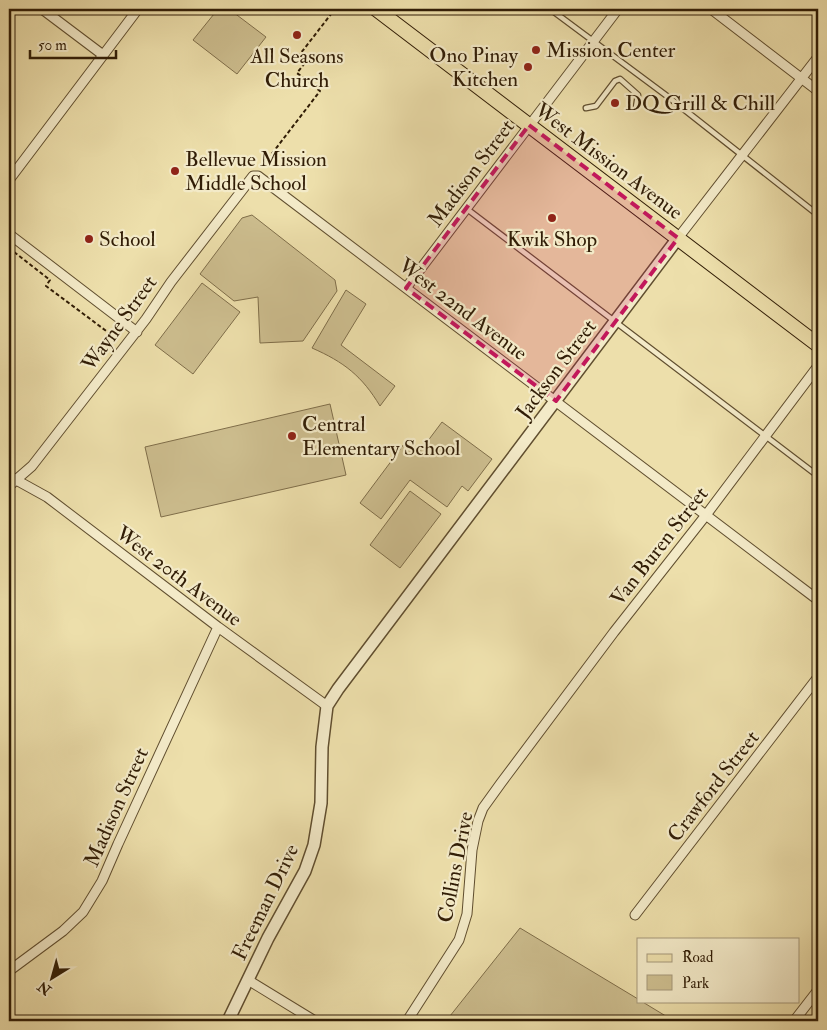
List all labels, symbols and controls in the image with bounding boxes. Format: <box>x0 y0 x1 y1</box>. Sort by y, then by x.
scale bar <box>30 28 116 60</box>
marker: All Seasons Church <box>291 29 303 41</box>
text: 50 m <box>38 36 67 55</box>
place label: Mission Center <box>546 37 676 64</box>
place label: Ono Pinay Kitchen <box>429 42 519 93</box>
place label: All Seasons Church <box>250 43 343 94</box>
marker: Mission Center <box>530 44 542 56</box>
marker: Ono Pinay Kitchen <box>522 61 534 73</box>
place label: DQ Grill & Chill <box>625 90 776 117</box>
street label: West Mission Avenue <box>528 96 688 226</box>
marker: DQ Grill & Chill <box>609 97 621 109</box>
street label: Madison Street <box>422 114 521 233</box>
place label: Bellevue Mission Middle School <box>185 146 327 197</box>
marker: Bellevue Mission Middle School <box>169 165 181 177</box>
marker: Kwik Shop <box>546 212 558 224</box>
place label: School <box>99 226 156 253</box>
place label: Kwik Shop <box>507 226 597 253</box>
marker: School <box>83 233 95 245</box>
street label: West 22nd Avenue <box>392 252 533 367</box>
street label: Wayne Street <box>75 270 163 377</box>
street label: Jackson Street <box>509 314 603 425</box>
place label: Central Elementary School <box>302 411 461 462</box>
marker: Central Elementary School <box>286 430 298 442</box>
street label: Van Buren Street <box>604 481 714 611</box>
street label: West 20th Avenue <box>109 520 247 633</box>
street label: Crawford Street <box>661 725 765 848</box>
street label: Madison Street <box>78 743 155 871</box>
street label: Collins Drive <box>432 809 479 925</box>
street label: Freeman Drive <box>226 839 305 965</box>
legend <box>637 938 800 1002</box>
text: Road <box>682 948 714 967</box>
north arrow <box>28 952 78 1002</box>
text: Park <box>682 974 709 993</box>
text: N <box>34 977 55 999</box>

